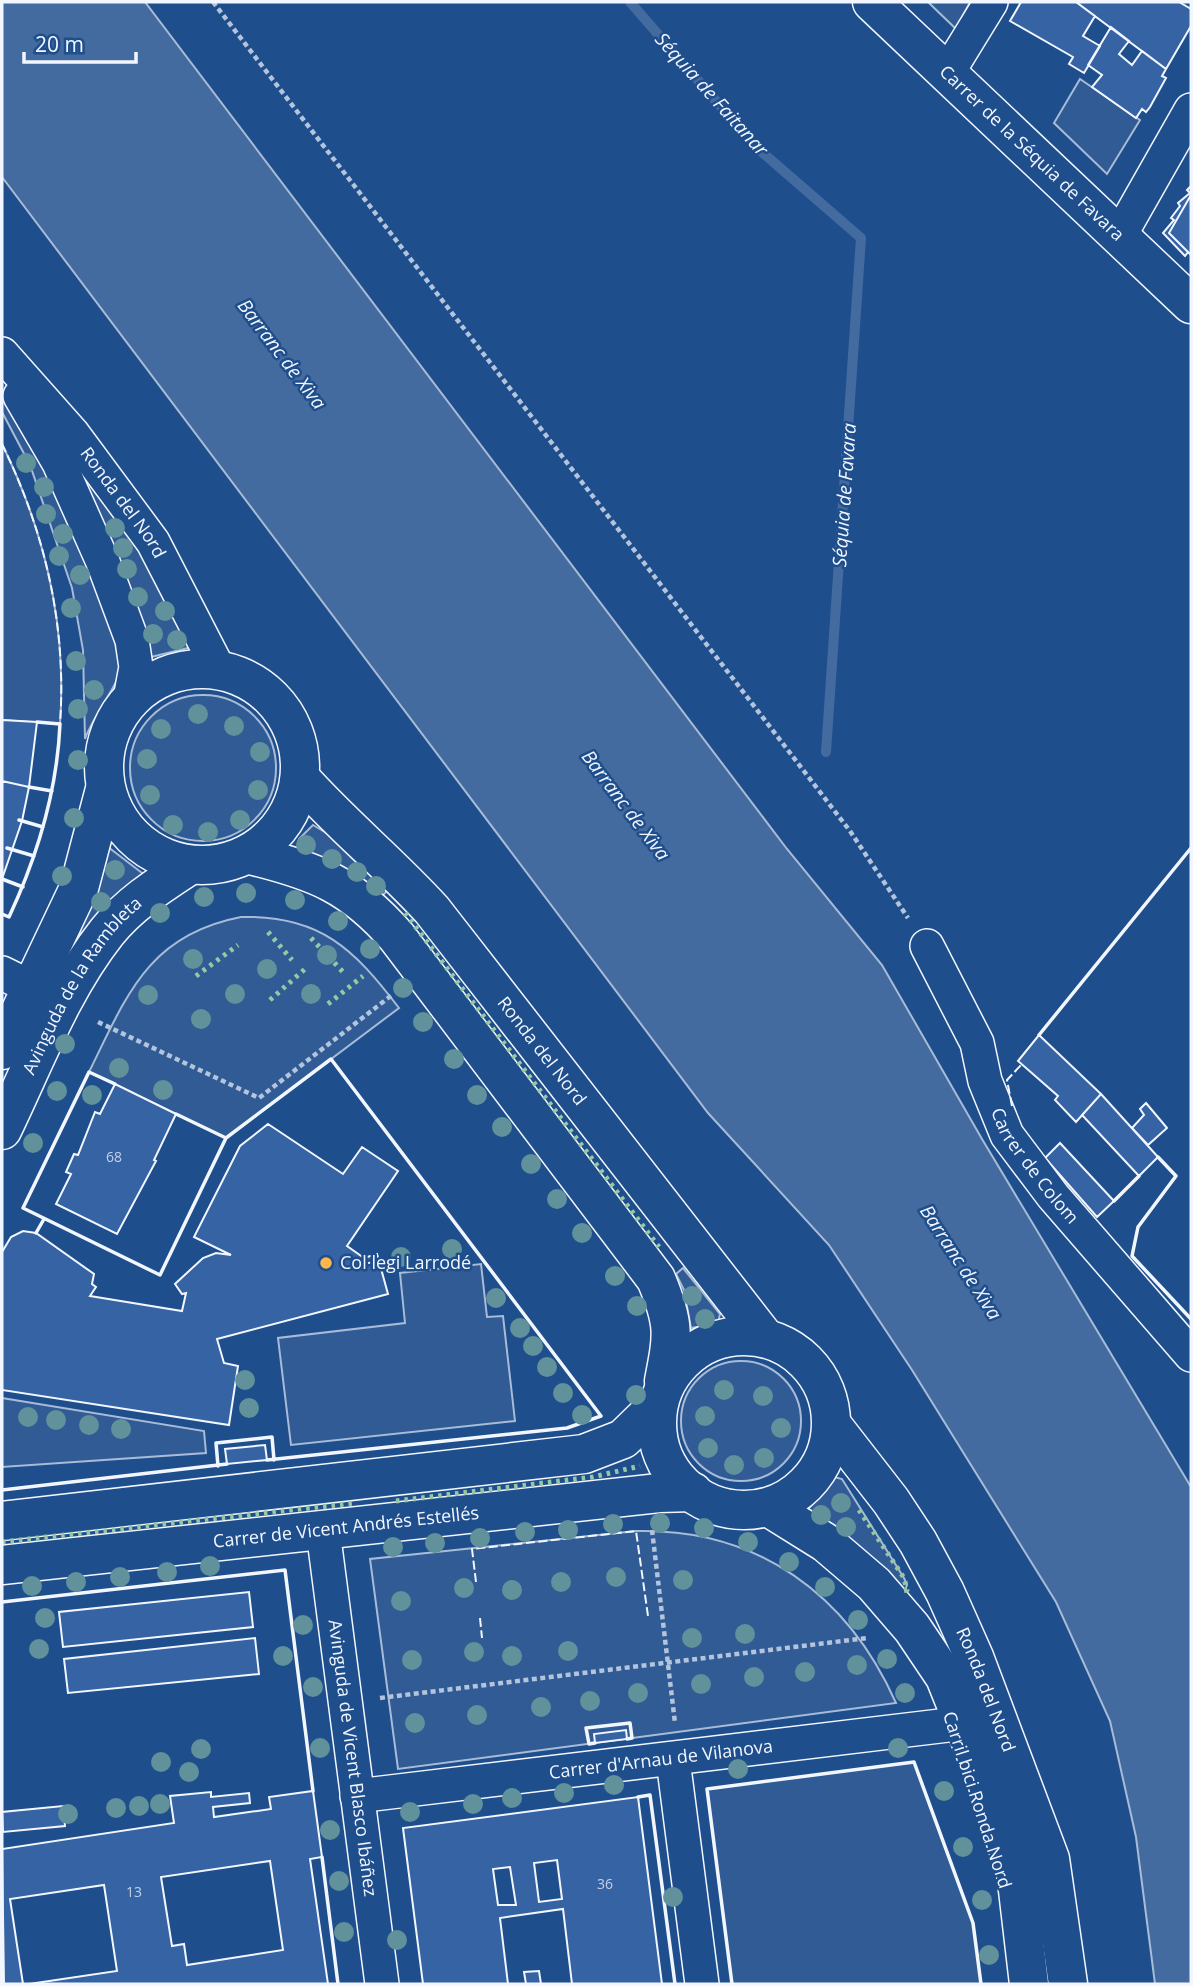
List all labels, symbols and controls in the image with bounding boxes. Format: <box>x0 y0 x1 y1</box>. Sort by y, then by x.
scale bar <box>24 21 136 65</box>
water label: Séquia de Faitanar <box>650 27 775 162</box>
text: 20 m <box>35 30 84 58</box>
street label: Carrer de la Séquia de Favara <box>935 59 1130 246</box>
water label: Barranc de Xiva <box>232 293 332 415</box>
water label: Séquia de Favara <box>826 422 862 568</box>
street label: Ronda del Nord <box>76 442 172 562</box>
water label: Barranc de Xiva <box>576 744 676 866</box>
street label: Avinguda de la Rambleta <box>16 890 146 1078</box>
street label: Ronda del Nord <box>493 991 592 1110</box>
street label: Carrer de Colom <box>986 1104 1085 1228</box>
house number: 68 <box>106 1147 122 1166</box>
water label: Barranc de Xiva <box>914 1200 1008 1325</box>
place label: Col·legi Larrodé <box>340 1250 471 1274</box>
marker: Col·legi Larrodé <box>318 1255 334 1271</box>
street label: Carrer de Vicent Andrés Estellés <box>212 1500 480 1553</box>
street label: Avinguda de Vicent Blasco Ibáñez <box>324 1618 383 1898</box>
street label: Ronda del Nord <box>951 1623 1022 1755</box>
street label: Carril bici Ronda Nord <box>938 1708 1018 1891</box>
street label: Carrer d'Arnau de Vilanova <box>547 1733 774 1784</box>
house number: 36 <box>597 1874 613 1893</box>
house number: 13 <box>126 1882 142 1901</box>

